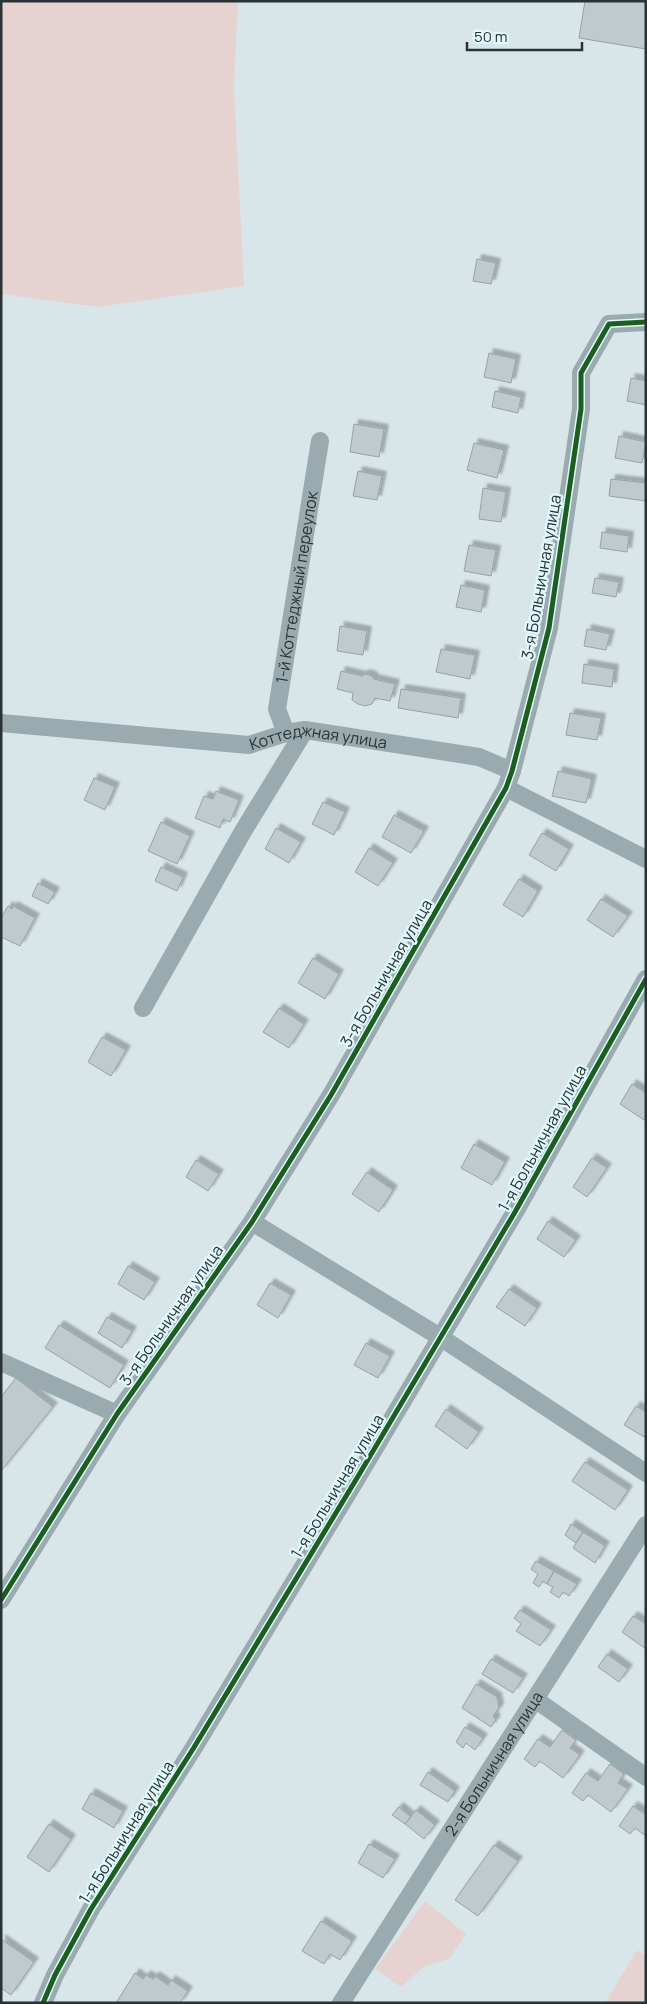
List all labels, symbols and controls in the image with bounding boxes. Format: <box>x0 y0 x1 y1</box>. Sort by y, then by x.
scale bar <box>467 20 582 52</box>
text: 50 m <box>474 26 508 47</box>
street label: 1-й Коттеджный переулок <box>270 489 323 685</box>
street label: 3-я Больничная улица <box>516 493 566 661</box>
street label: Коттеджная улица <box>247 719 389 755</box>
street label: 3-я Больничная улица <box>335 895 437 1051</box>
street label: 1-я Больничная улица <box>493 1061 591 1215</box>
street label: 3-я Больничная улица <box>114 1240 228 1390</box>
street label: 1-я Больничная улица <box>285 1410 389 1562</box>
street label: 2-я Больничная улица <box>439 1687 548 1840</box>
street label: 1-я Больничная улица <box>73 1756 179 1908</box>

